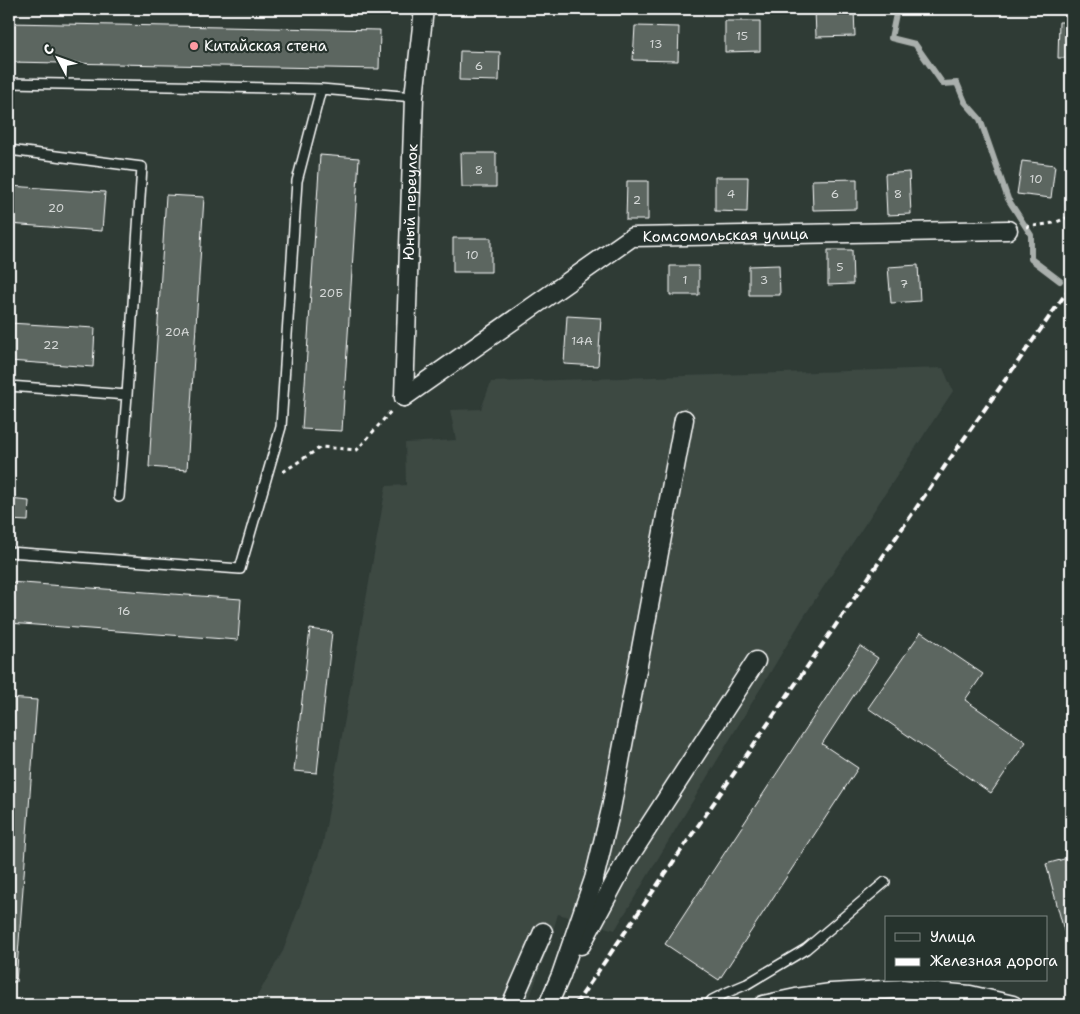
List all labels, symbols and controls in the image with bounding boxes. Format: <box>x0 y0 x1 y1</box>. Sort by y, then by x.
house number: 15 <box>736 28 748 44</box>
north arrow <box>32 32 82 82</box>
place label: Китайская стена <box>204 36 328 56</box>
house number: 13 <box>650 36 662 52</box>
text: С <box>39 40 58 59</box>
marker: Китайская стена <box>188 40 200 52</box>
house number: 6 <box>475 58 483 74</box>
street label: Юный переулок <box>399 143 422 261</box>
house number: 8 <box>475 162 483 178</box>
house number: 10 <box>1029 171 1043 187</box>
house number: 4 <box>727 186 735 202</box>
house number: 6 <box>831 186 839 202</box>
house number: 8 <box>894 186 902 202</box>
house number: 2 <box>633 192 641 208</box>
house number: 20 <box>48 200 64 216</box>
street label: Комсомольская улица <box>642 224 809 247</box>
house number: 10 <box>465 247 479 263</box>
house number: 5 <box>836 259 844 275</box>
house number: 1 <box>682 272 688 288</box>
house number: 3 <box>760 272 768 288</box>
house number: 7 <box>900 276 908 292</box>
house number: 20Б <box>319 285 343 301</box>
house number: 20А <box>164 324 190 340</box>
house number: 14А <box>571 333 593 349</box>
house number: 22 <box>43 337 59 353</box>
house number: 16 <box>117 603 131 619</box>
legend <box>885 916 1048 982</box>
text: Улица <box>930 927 976 947</box>
text: Железная дорога <box>930 951 1058 971</box>

